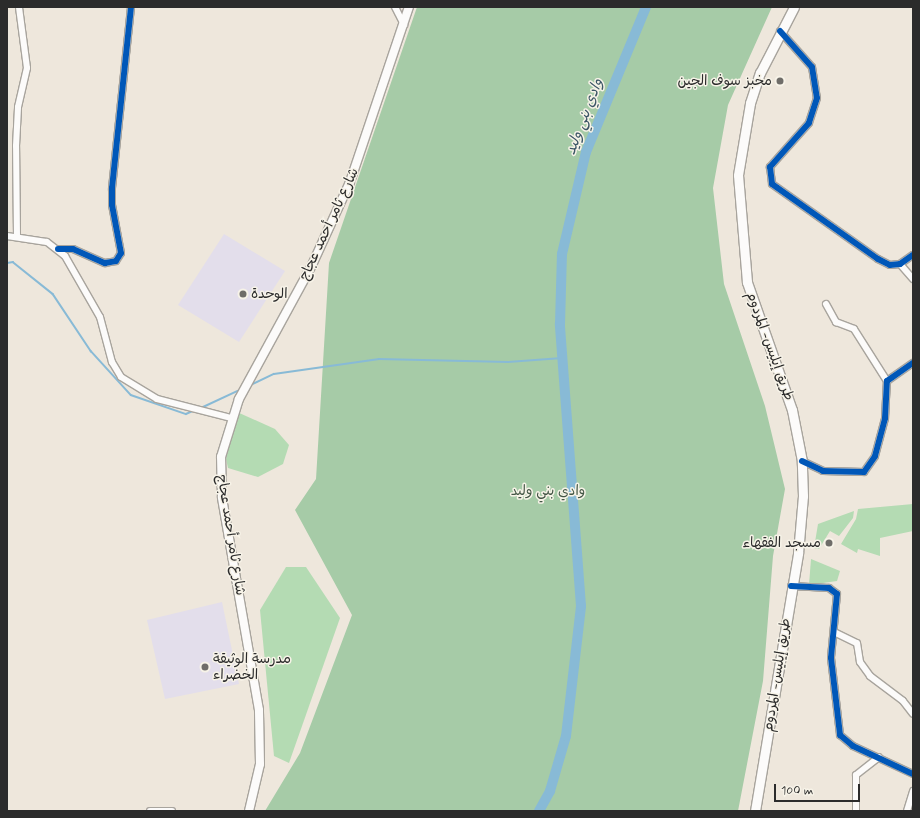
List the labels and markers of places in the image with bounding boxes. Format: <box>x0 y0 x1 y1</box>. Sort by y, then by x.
place label: مخبز سوف الجين <box>677 73 772 89</box>
marker: مخبز سوف الجين <box>775 76 785 86</box>
place label: الوحدة <box>251 286 288 302</box>
marker: الوحدة <box>238 289 248 299</box>
place label: مسجد الفقهاء <box>742 535 821 551</box>
marker: مسجد الفقهاء <box>824 538 834 548</box>
place label: مدرسة الوثيقة الخضراء <box>213 651 291 684</box>
marker: مدرسة الوثيقة الخضراء <box>200 662 210 672</box>

